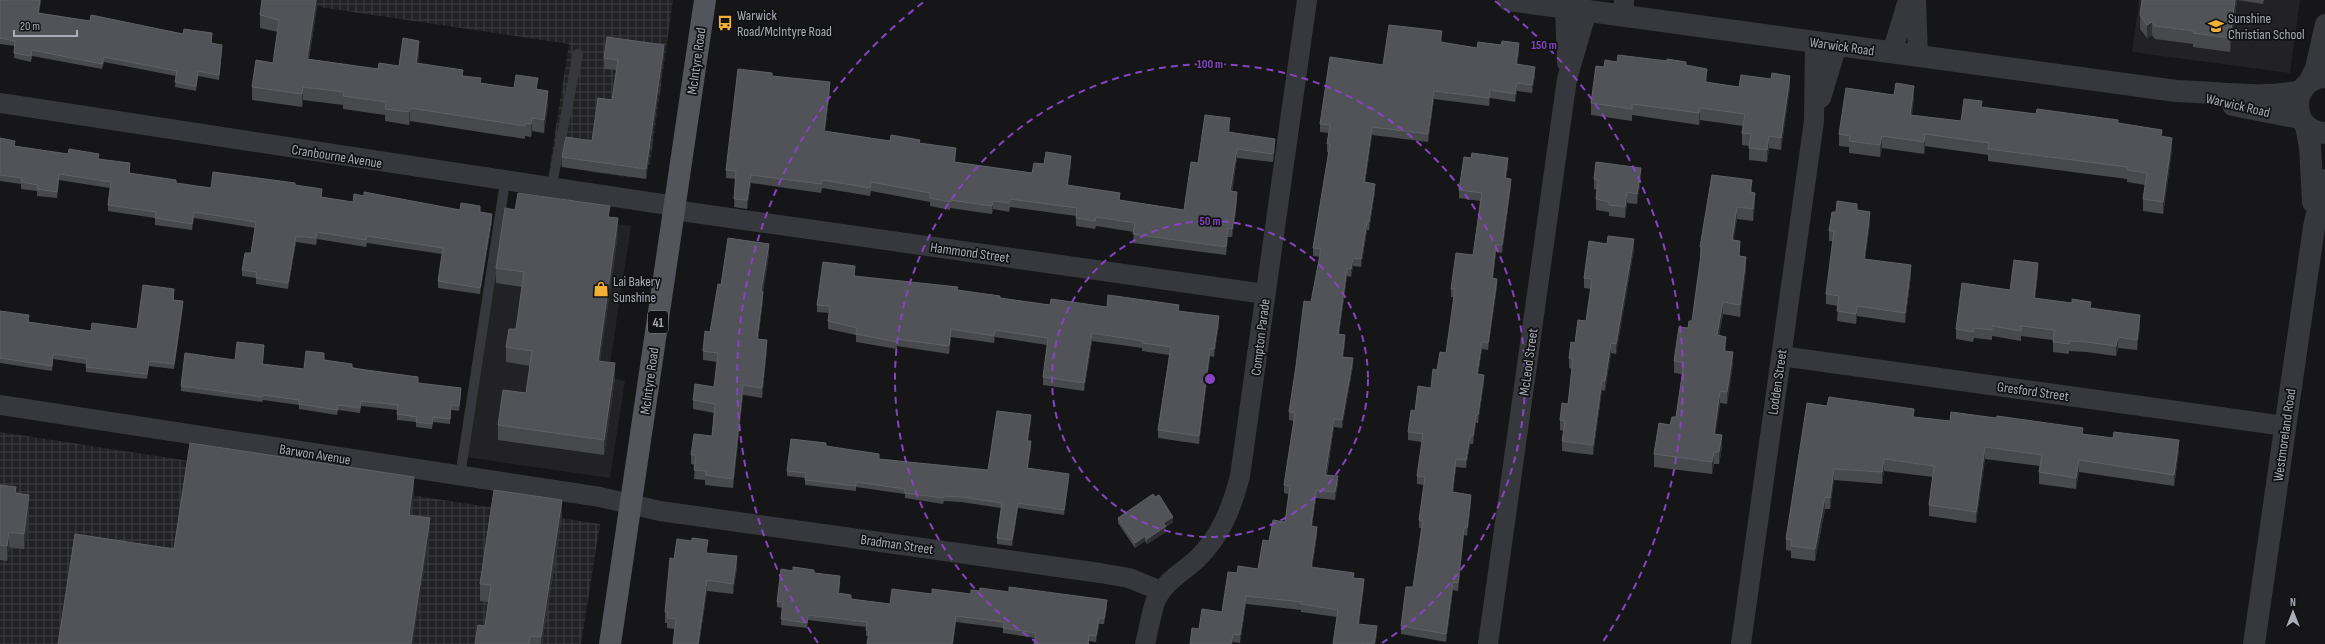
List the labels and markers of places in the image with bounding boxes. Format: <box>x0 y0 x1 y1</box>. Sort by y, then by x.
place label: Warwick Road/McIntyre Road <box>737 7 832 40</box>
place label: Sunshine Christian School <box>2228 10 2305 43</box>
bus stop icon: Warwick Road/McIntyre Road <box>716 14 734 32</box>
school or university icon: Sunshine Christian School <box>2207 17 2225 35</box>
place label: Lai Bakery Sunshine <box>613 273 661 306</box>
shop icon: Lai Bakery Sunshine <box>592 280 610 298</box>
centre of rings <box>1203 372 1217 386</box>

